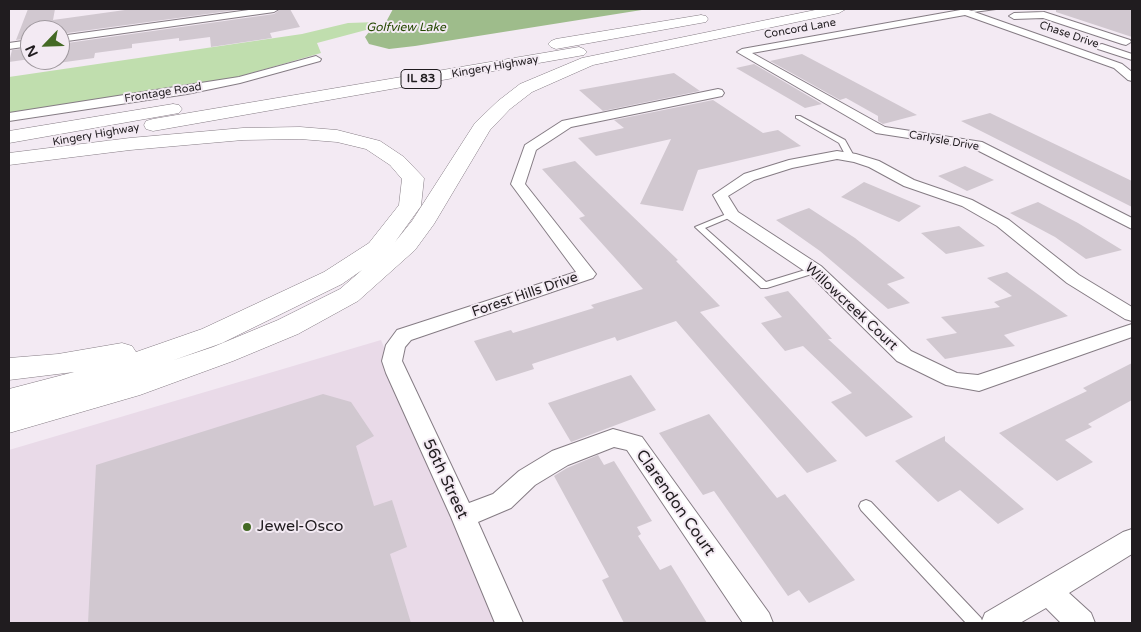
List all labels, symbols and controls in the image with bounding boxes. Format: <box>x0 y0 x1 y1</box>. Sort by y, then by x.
street label: Concord Lane <box>763 16 837 42</box>
street label: Chase Drive <box>1038 19 1100 51</box>
north arrow <box>20 20 70 70</box>
water label: Golfview Lake <box>366 21 446 35</box>
text: N <box>22 42 42 59</box>
street label: Kingery Highway <box>450 53 540 81</box>
road number: IL 83 <box>401 70 441 88</box>
street label: Frontage Road <box>124 80 202 106</box>
street label: Kingery Highway <box>51 121 141 149</box>
street label: Carlysle Drive <box>908 128 980 154</box>
street label: Willowcreek Court <box>801 260 901 354</box>
street label: Forest Hills Drive <box>470 269 580 321</box>
street label: 56th Street <box>418 436 472 522</box>
street label: Clarendon Court <box>631 446 719 560</box>
place label: Jewel-Osco <box>257 517 343 537</box>
marker: Jewel-Osco <box>241 521 253 533</box>

